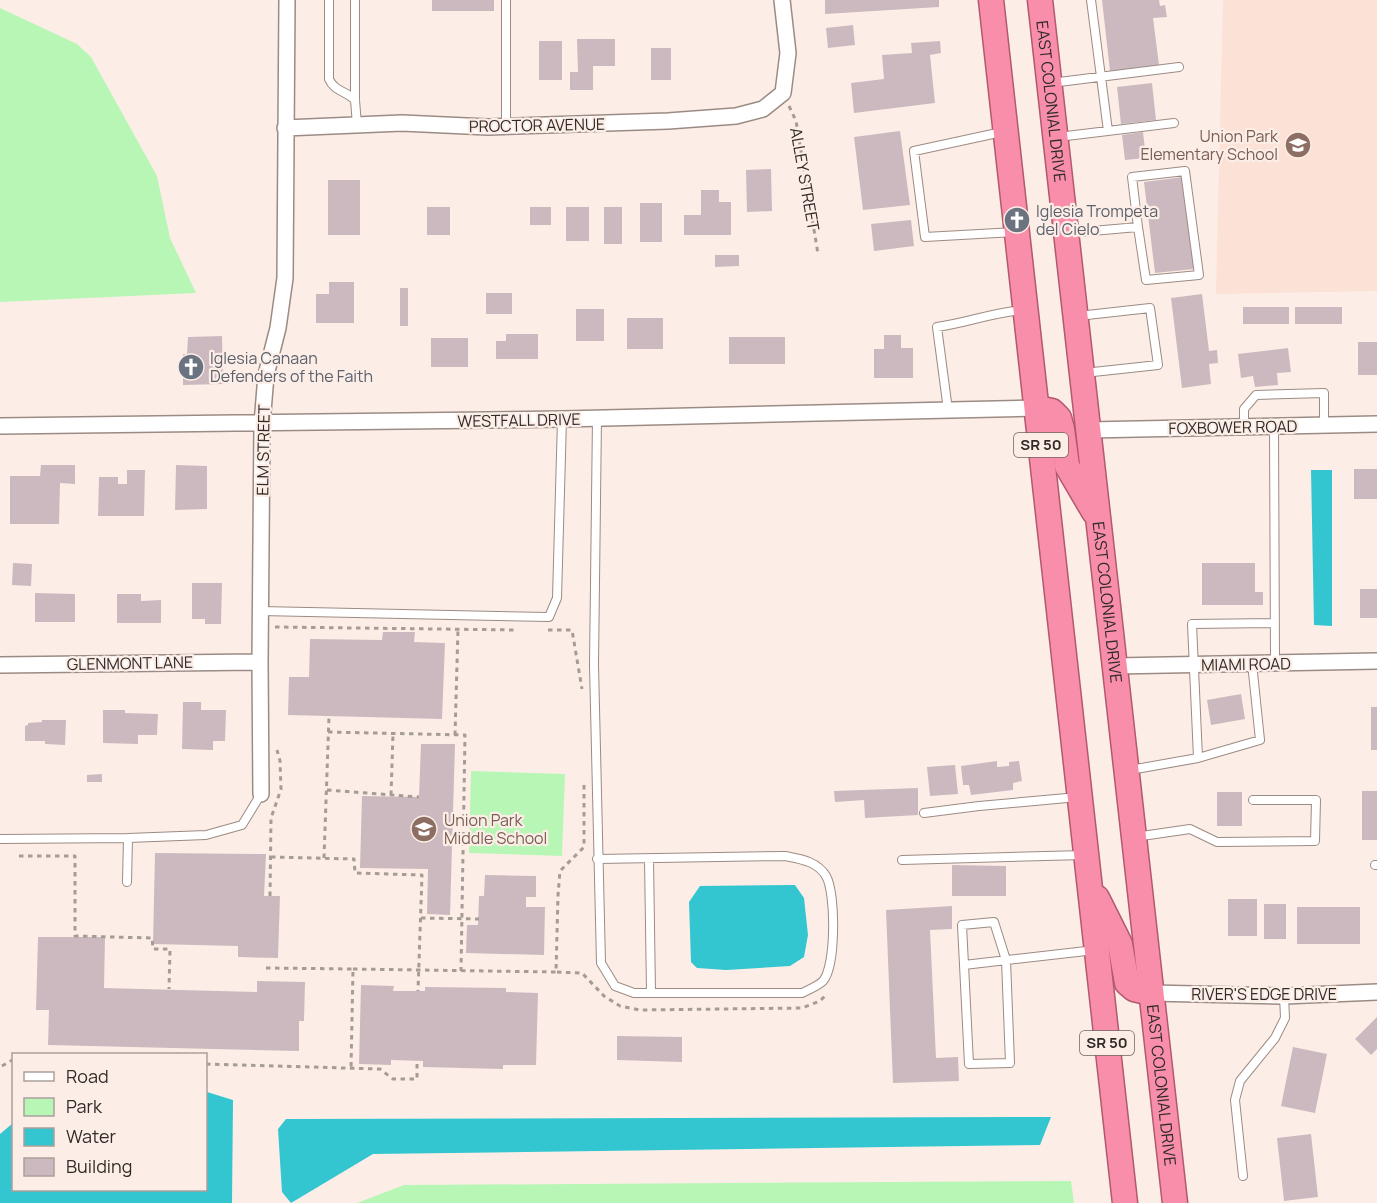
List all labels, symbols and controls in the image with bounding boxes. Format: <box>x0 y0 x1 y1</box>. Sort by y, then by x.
street label: EAST COLONIAL DRIVE <box>1031 19 1071 183</box>
street label: PROCTOR AVENUE <box>469 113 605 137</box>
place label: Union Park Elementary School <box>1140 125 1279 165</box>
street label: ALLEY STREET <box>785 126 825 233</box>
school or university icon: Union Park Elementary School <box>1283 130 1313 160</box>
place label: Iglesia Trompeta del Cielo <box>1036 200 1158 240</box>
church icon: Iglesia Trompeta del Cielo <box>1002 205 1032 235</box>
place label: Iglesia Canaan Defenders of the Faith <box>210 347 373 387</box>
church icon: Iglesia Canaan Defenders of the Faith <box>176 352 206 382</box>
street label: ELM STREET <box>251 404 275 496</box>
street label: WESTFALL DRIVE <box>457 408 581 432</box>
street label: FOXBOWER ROAD <box>1168 415 1298 439</box>
road number: SR 50 <box>1014 433 1068 457</box>
street label: EAST COLONIAL DRIVE <box>1088 520 1128 684</box>
street label: GLENMONT LANE <box>67 651 193 675</box>
street label: MIAMI ROAD <box>1201 652 1291 676</box>
place label: Union Park Middle School <box>444 809 547 849</box>
school or university icon: Union Park Middle School <box>409 814 439 844</box>
street label: RIVER'S EDGE DRIVE <box>1191 983 1337 1005</box>
street label: EAST COLONIAL DRIVE <box>1142 1003 1182 1167</box>
road number: SR 50 <box>1080 1031 1134 1055</box>
legend <box>12 1053 207 1191</box>
text: Road <box>66 1064 109 1088</box>
text: Park <box>66 1094 103 1118</box>
text: Water <box>66 1124 116 1148</box>
text: Building <box>66 1154 132 1178</box>

